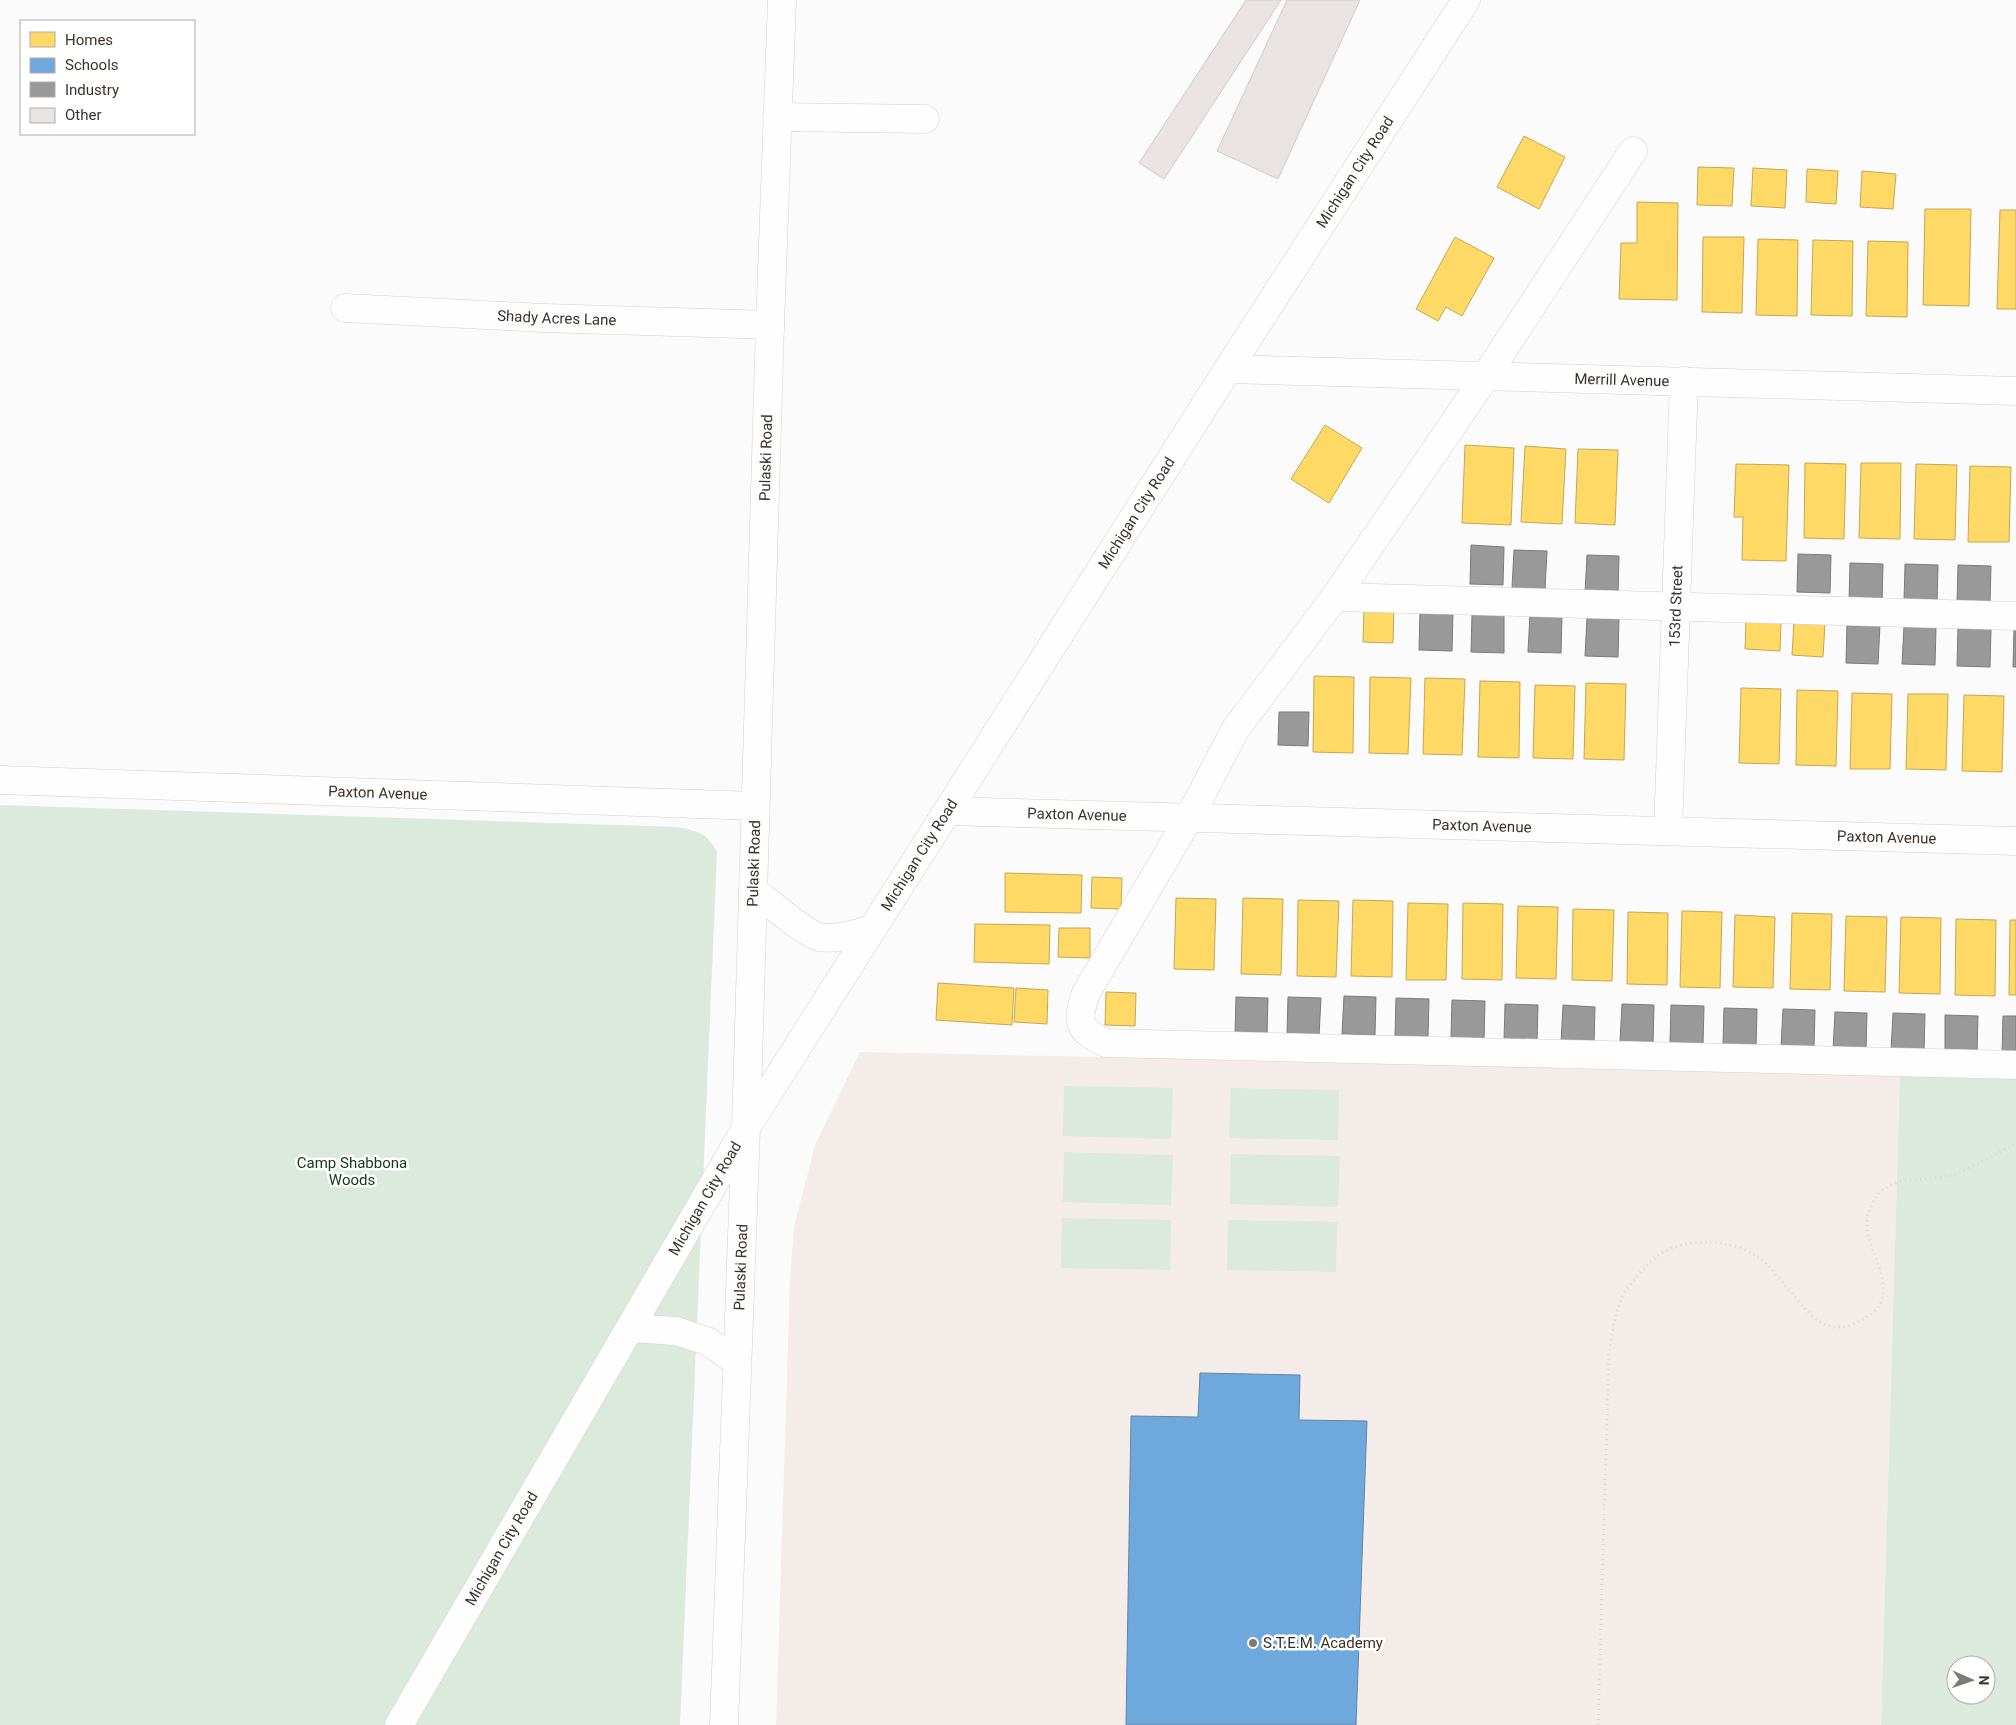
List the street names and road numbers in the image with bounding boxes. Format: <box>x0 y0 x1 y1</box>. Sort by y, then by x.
street label: Michigan City Road <box>1313 113 1398 231</box>
street label: Shady Acres Lane <box>497 307 617 329</box>
street label: Merrill Avenue <box>1574 370 1670 390</box>
street label: Pulaski Road <box>756 414 776 501</box>
street label: Michigan City Road <box>1094 454 1179 572</box>
street label: 153rd Street <box>1666 565 1686 647</box>
street label: Paxton Avenue <box>328 782 428 804</box>
street label: Michigan City Road <box>877 796 962 914</box>
street label: Paxton Avenue <box>1027 804 1127 825</box>
street label: Paxton Avenue <box>1432 816 1532 836</box>
street label: Pulaski Road <box>744 820 764 907</box>
street label: Paxton Avenue <box>1837 827 1937 848</box>
street label: Michigan City Road <box>665 1138 745 1259</box>
street label: Pulaski Road <box>730 1224 751 1311</box>
street label: Michigan City Road <box>461 1488 542 1609</box>

